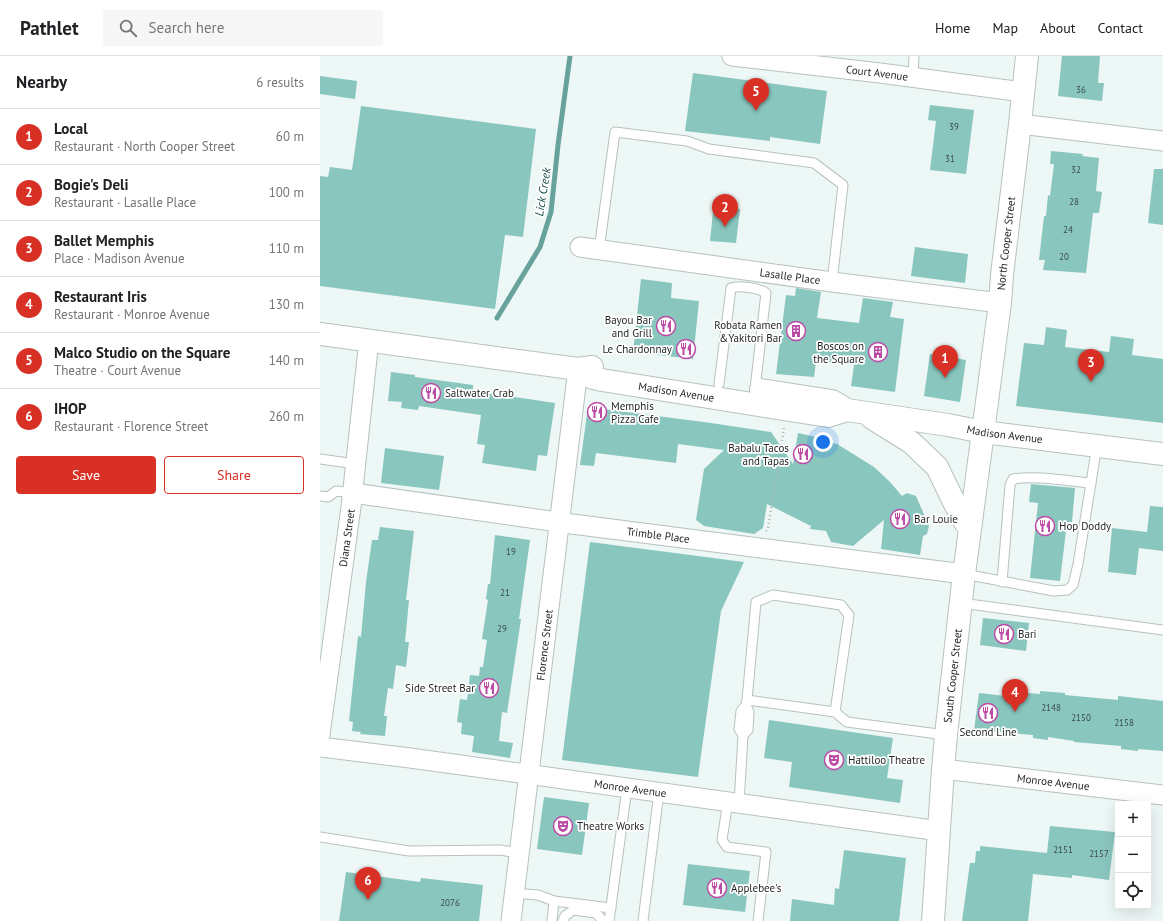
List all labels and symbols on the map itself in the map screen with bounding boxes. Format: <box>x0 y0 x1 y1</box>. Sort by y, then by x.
street label: Court Avenue <box>845 62 909 84</box>
pin: 5 <box>743 78 769 111</box>
house number: 36 <box>1076 84 1086 95</box>
house number: 39 <box>949 121 959 132</box>
house number: 31 <box>945 153 955 164</box>
house number: 32 <box>1071 164 1081 175</box>
water label: Lick Creek <box>531 166 554 217</box>
pin: 2 <box>712 194 738 227</box>
street label: North Cooper Street <box>994 196 1018 291</box>
house number: 28 <box>1069 196 1079 207</box>
house number: 24 <box>1063 224 1073 235</box>
house number: 20 <box>1059 251 1069 262</box>
street label: Lasalle Place <box>759 265 822 287</box>
place label: Bayou Bar and Grill <box>605 313 653 340</box>
restaurant icon: Bayou Bar and Grill <box>655 315 677 337</box>
place label: Robata Ramen &Yakitori Bar <box>714 318 782 345</box>
building icon: Robata Ramen &Yakitori Bar <box>785 320 807 342</box>
restaurant icon: Le Chardonnay <box>675 338 697 360</box>
place label: Boscos on the Square <box>813 339 864 366</box>
building icon: Boscos on the Square <box>867 341 889 363</box>
place label: Le Chardonnay <box>603 342 673 356</box>
pin: 1 <box>932 345 958 378</box>
pin: 3 <box>1078 349 1104 382</box>
street label: Madison Avenue <box>637 379 716 405</box>
restaurant icon: Saltwater Crab <box>420 382 442 404</box>
place label: Saltwater Crab <box>445 386 514 400</box>
place label: Memphis Pizza Cafe <box>611 399 659 426</box>
restaurant icon: Memphis Pizza Cafe <box>586 401 608 423</box>
street label: Madison Avenue <box>965 422 1044 446</box>
your location <box>813 432 833 452</box>
place label: Babalu Tacos and Tapas <box>728 441 789 468</box>
restaurant icon: Babalu Tacos and Tapas <box>792 443 814 465</box>
street label: Diana Street <box>336 508 358 568</box>
restaurant icon: Bar Louie <box>889 508 911 530</box>
place label: Bar Louie <box>914 512 958 526</box>
restaurant icon: Hop Doddy <box>1034 515 1056 537</box>
place label: Hop Doddy <box>1059 519 1112 533</box>
street label: Trimble Place <box>626 524 691 546</box>
house number: 19 <box>506 546 516 557</box>
house number: 21 <box>500 587 510 598</box>
street label: Florence Street <box>533 608 556 681</box>
house number: 29 <box>497 623 507 634</box>
restaurant icon: Bari <box>993 623 1015 645</box>
place label: Bari <box>1018 627 1037 641</box>
street label: South Cooper Street <box>940 628 965 724</box>
restaurant icon: Side Street Bar <box>478 677 500 699</box>
pin: 4 <box>1002 679 1028 712</box>
place label: Side Street Bar <box>405 681 475 695</box>
restaurant icon: Second Line <box>977 702 999 724</box>
house number: 2148 <box>1041 702 1061 713</box>
house number: 2150 <box>1071 712 1091 723</box>
house number: 2158 <box>1114 717 1134 728</box>
place label: Second Line <box>959 725 1017 739</box>
theatre icon: Hattiloo Theatre <box>823 749 845 771</box>
place label: Hattiloo Theatre <box>848 753 925 767</box>
street label: Monroe Avenue <box>1016 771 1091 793</box>
street label: Monroe Avenue <box>593 776 668 800</box>
theatre icon: Theatre Works <box>552 815 574 837</box>
place label: Theatre Works <box>577 819 645 833</box>
house number: 2151 <box>1053 844 1073 855</box>
house number: 2157 <box>1089 848 1109 859</box>
pin: 6 <box>355 867 381 900</box>
restaurant icon: Applebee's <box>706 877 728 899</box>
place label: Applebee's <box>731 881 782 895</box>
house number: 2076 <box>440 897 460 908</box>

